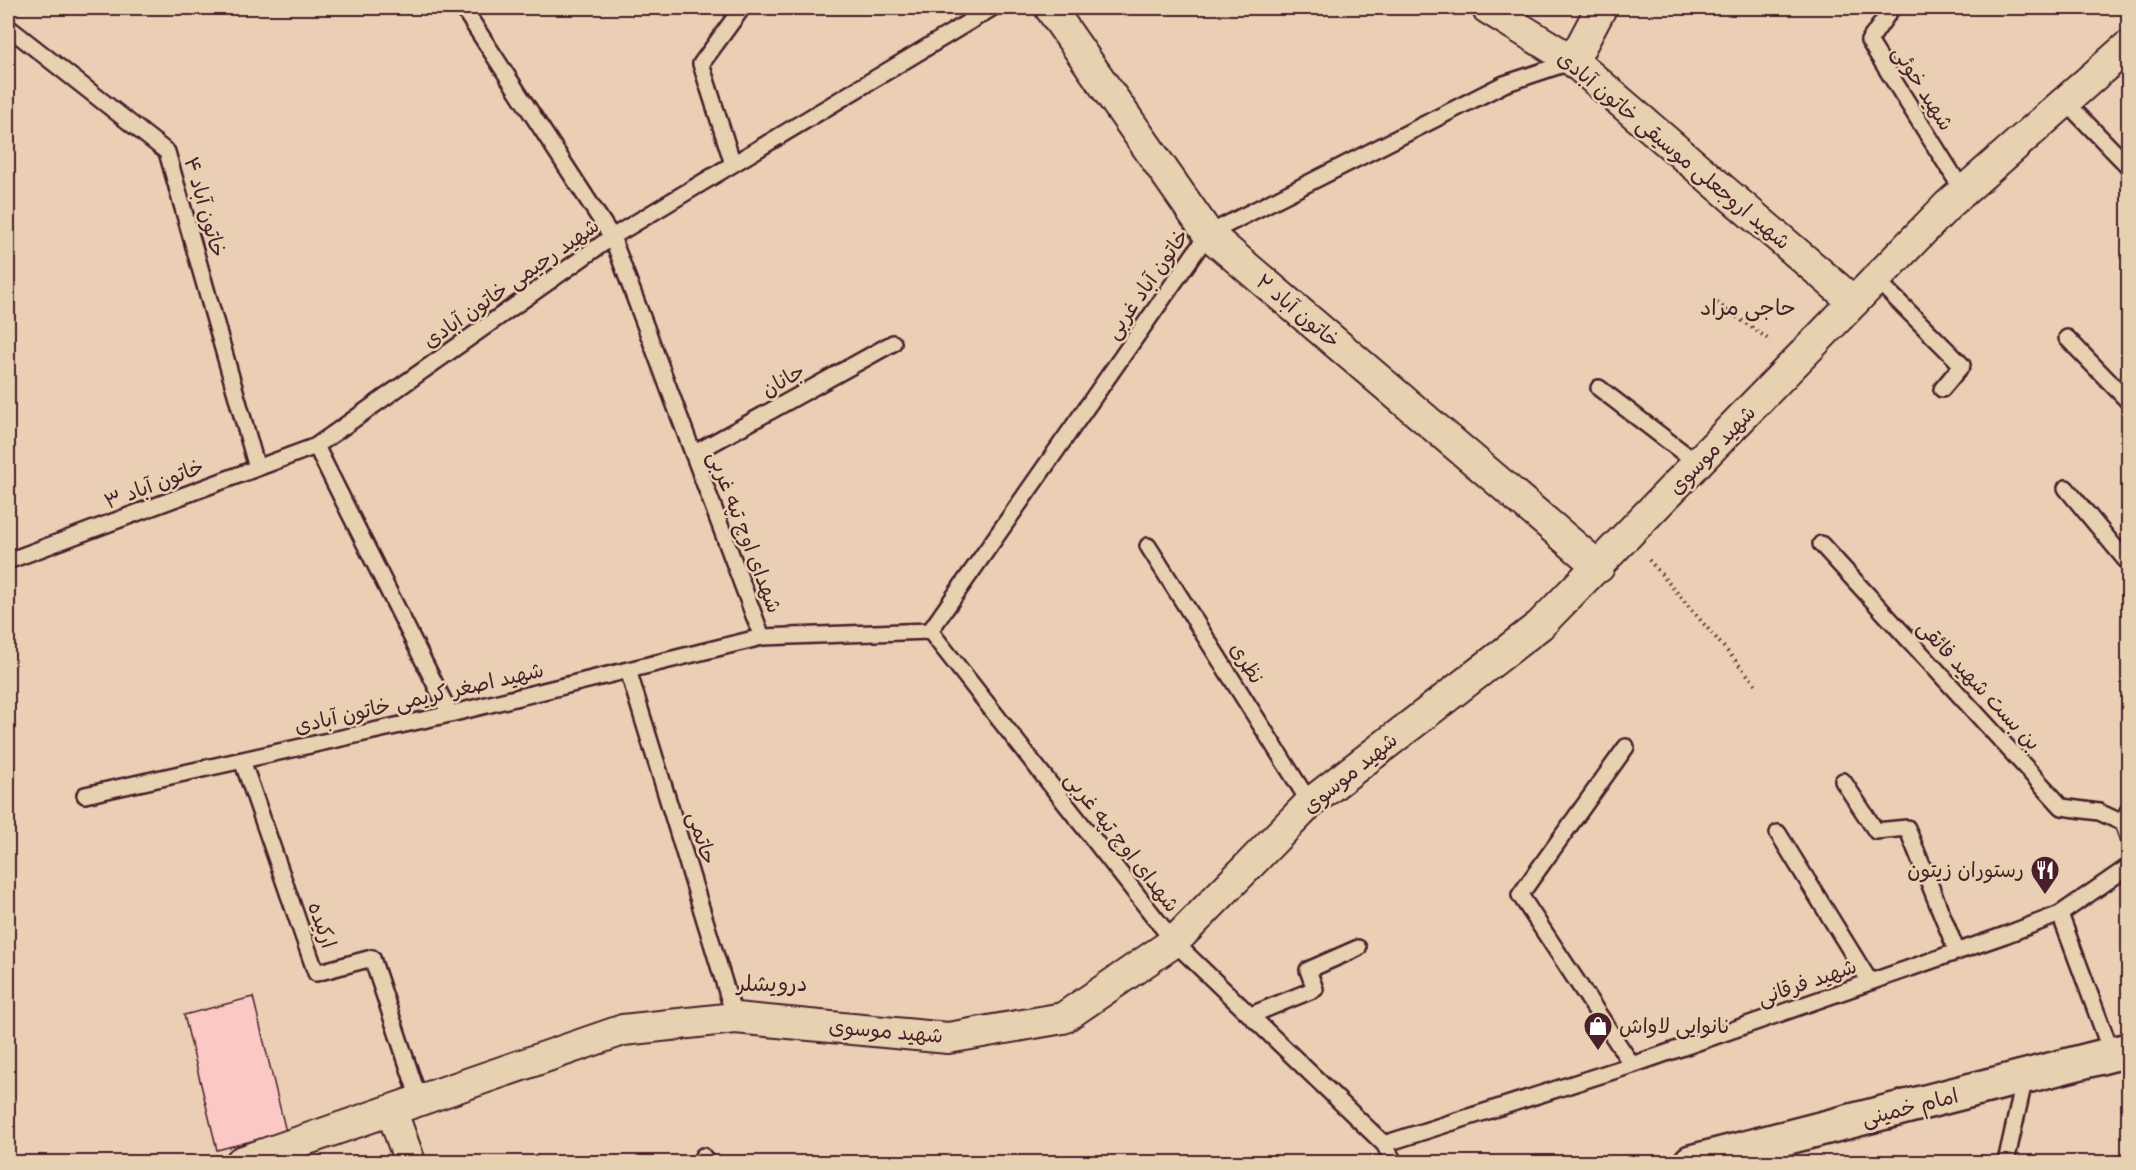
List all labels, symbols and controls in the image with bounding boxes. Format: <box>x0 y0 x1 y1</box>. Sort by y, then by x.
street label: شهید خوئی <box>1882 37 1964 139</box>
street label: شهید اروجعلی موسیقی خاتون آبادی <box>1548 40 1800 260</box>
street label: خاتون آباد ۴ <box>173 152 237 262</box>
street label: شهید رحیمی خاتون آبادی <box>414 207 608 359</box>
street label: خاتون آباد غربی <box>1095 220 1199 348</box>
street label: خاتون آباد ۲ <box>1247 264 1349 358</box>
district label: حاجی مراد <box>1700 288 1796 327</box>
street label: جانان <box>754 352 812 408</box>
street label: شهید موسوی <box>1658 396 1766 504</box>
street label: شهدای اوچ تپه غربی <box>697 445 793 619</box>
street label: خاتون آباد ۳ <box>98 448 210 520</box>
street label: بن بست شهید فائقی <box>1907 610 2051 760</box>
street label: نظری <box>1219 634 1275 692</box>
street label: شهید اصغر کریمی خاتون آبادی <box>290 651 548 745</box>
street label: شهید موسوی <box>1293 722 1407 824</box>
street label: شهدای اوچ تپه غربی <box>1054 763 1190 921</box>
street label: حاتمی <box>676 807 728 869</box>
place label: رستوران زیتون <box>1907 851 2024 889</box>
restaurant icon: رستوران زیتون <box>2029 854 2061 896</box>
street label: ارکیده <box>296 897 348 953</box>
street label: شهید فرقانی <box>1752 947 1862 1017</box>
district label: درویشلر <box>735 964 807 1003</box>
street label: شهید موسوی <box>827 1007 945 1055</box>
place label: نانوایی لاواش <box>1619 1007 1730 1045</box>
shop icon: نانوایی لاواش <box>1582 1010 1614 1052</box>
street label: امام خمینی <box>1858 1077 1962 1137</box>

